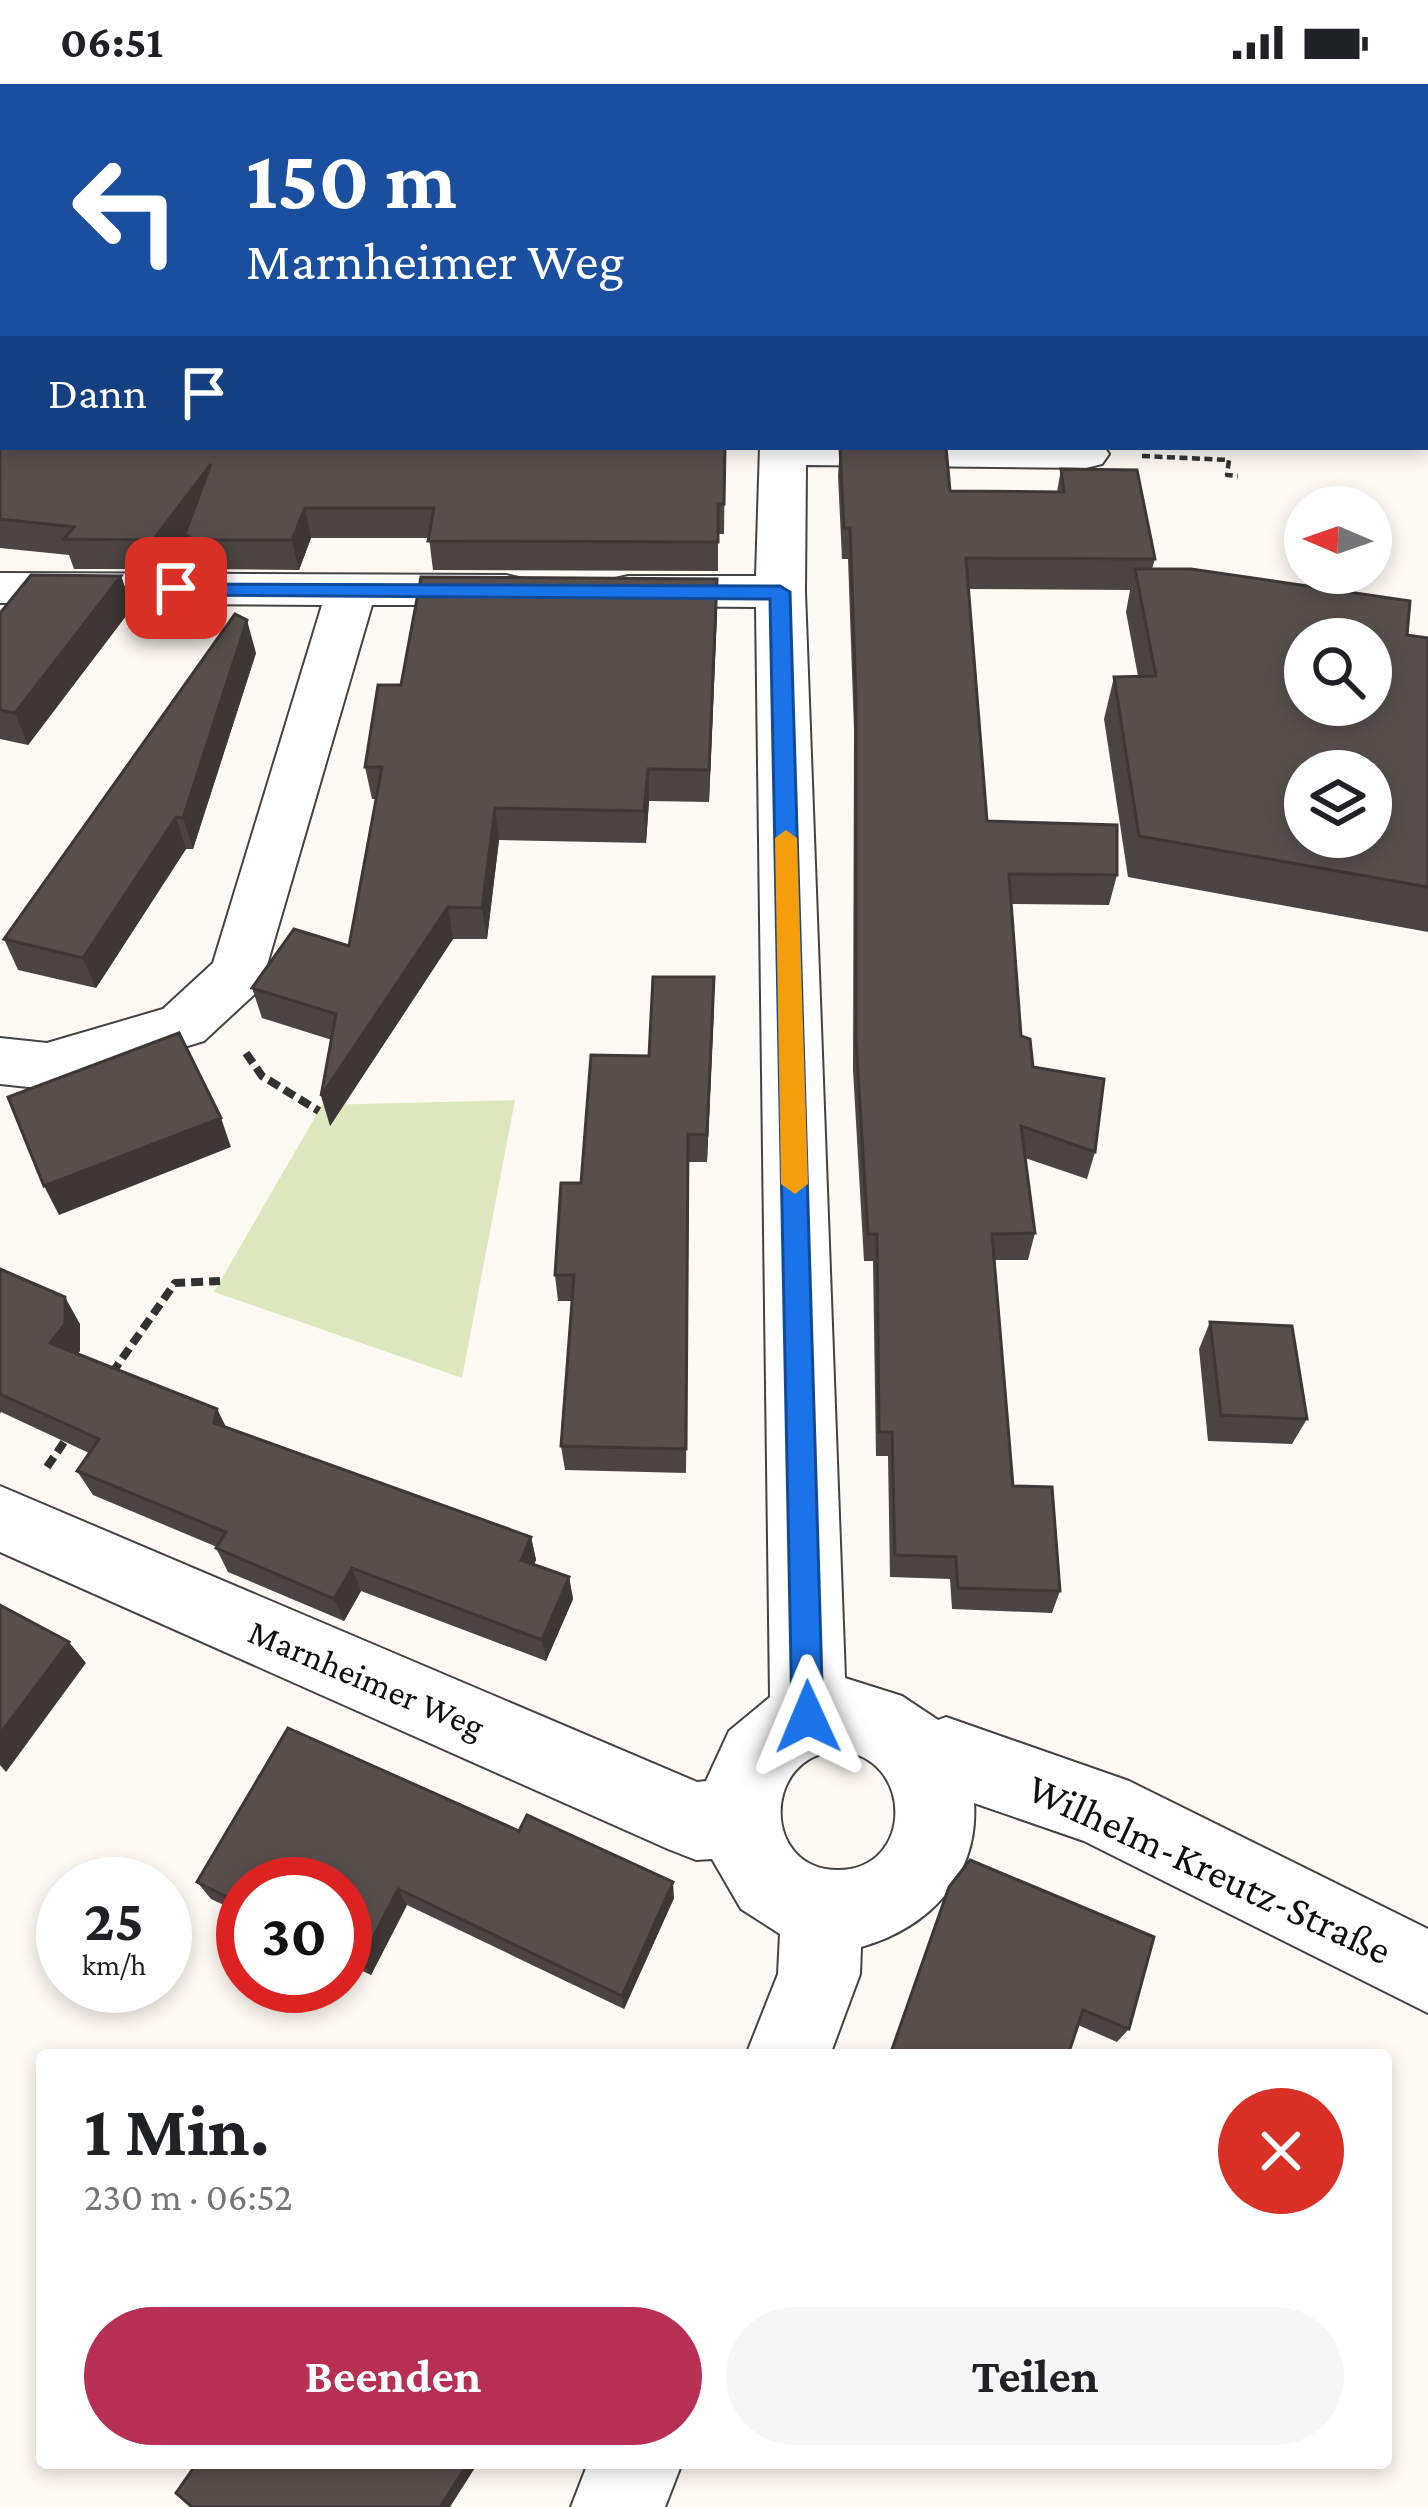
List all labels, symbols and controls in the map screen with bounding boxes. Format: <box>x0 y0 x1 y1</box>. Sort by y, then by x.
text: 06:51 <box>60 17 163 67</box>
icon: left <box>48 132 204 288</box>
text: 150 m <box>246 133 457 226</box>
text: Marnheimer Weg <box>246 231 624 291</box>
icon: arrive <box>171 360 237 426</box>
text: Dann <box>48 368 147 418</box>
north arrow <box>1284 486 1392 594</box>
map controls <box>1284 486 1392 858</box>
pin <box>125 537 227 639</box>
icon: arrive <box>143 555 209 621</box>
button: search <box>1284 618 1392 726</box>
button: layers <box>1284 750 1392 858</box>
street label: Marnheimer Weg <box>243 1611 491 1747</box>
position arrow <box>745 1654 871 1780</box>
street label: Wilhelm-Kreutz-Straße <box>1021 1764 1399 1973</box>
speed limit sign: 30 <box>216 1857 372 2013</box>
text: 25 <box>84 1886 144 1953</box>
text: km/h <box>82 1948 146 1981</box>
button: close <box>1218 2088 1344 2214</box>
text: 1 Min. <box>84 2090 270 2170</box>
text: 230 m · 06:52 <box>84 2175 293 2218</box>
button: Beenden <box>84 2307 702 2445</box>
button: Teilen <box>726 2307 1344 2445</box>

